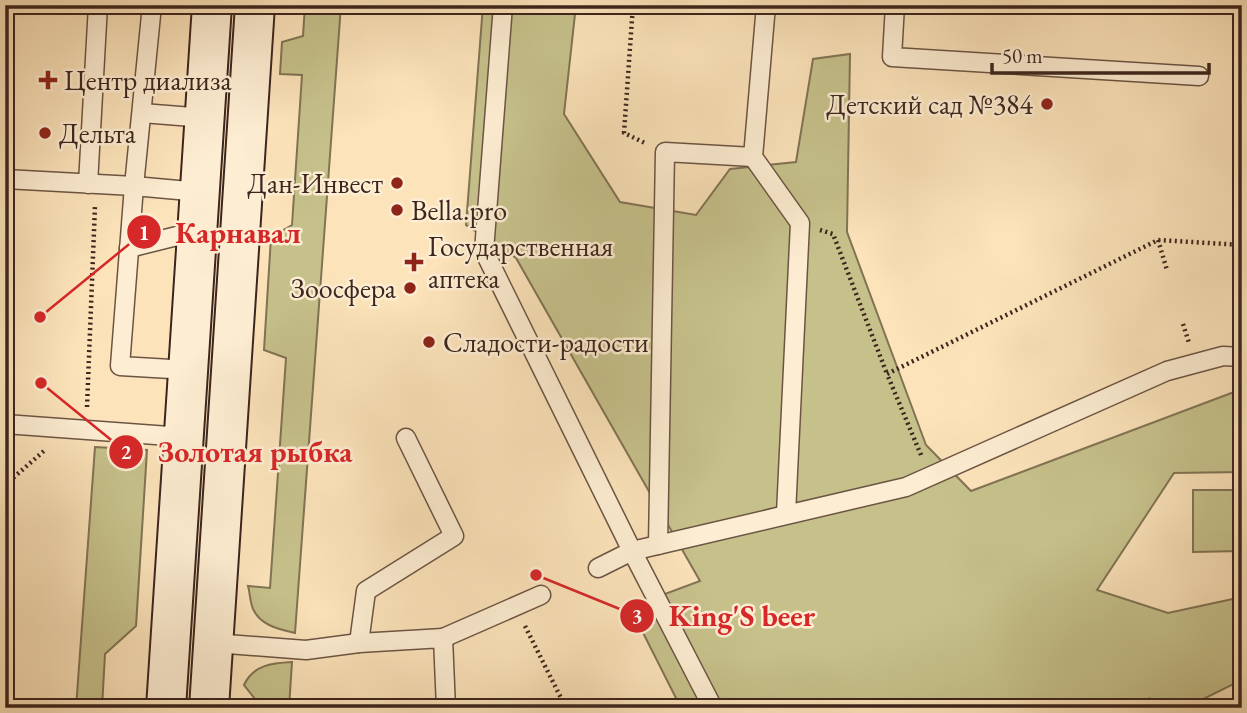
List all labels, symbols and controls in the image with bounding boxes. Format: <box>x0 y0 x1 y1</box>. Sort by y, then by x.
scale bar <box>992 32 1208 76</box>
text: 50 m <box>1002 42 1043 69</box>
place label: Центр диализа <box>64 62 233 98</box>
marker: Центр диализа <box>38 70 58 90</box>
place label: Детский сад №384 <box>826 86 1034 122</box>
marker: Детский сад №384 <box>1039 96 1055 112</box>
place label: Дельта <box>59 115 137 151</box>
marker: Дельта <box>37 125 53 141</box>
place label: Дан-Инвест <box>247 165 384 201</box>
marker: Дан-Инвест <box>389 175 405 191</box>
place label: Bella.pro <box>411 192 507 228</box>
marker: Bella.pro <box>389 202 405 218</box>
callout: Карнавал <box>126 207 315 258</box>
text: Карнавал <box>175 213 301 252</box>
text: 1 <box>138 219 150 246</box>
place label: Государственная аптека <box>428 228 613 296</box>
marker: Государственная аптека <box>406 254 422 270</box>
place label: Зоосфера <box>291 270 397 306</box>
marker: Зоосфера <box>402 280 418 296</box>
place label: Сладости-радости <box>443 324 649 360</box>
marker: Сладости-радости <box>421 334 437 350</box>
callout: Золотая рыбка <box>108 426 366 477</box>
text: Золотая рыбка <box>158 432 353 471</box>
text: 2 <box>120 438 132 465</box>
callout: King'S beer <box>620 590 829 641</box>
text: King'S beer <box>669 596 816 635</box>
text: 3 <box>631 602 643 629</box>

